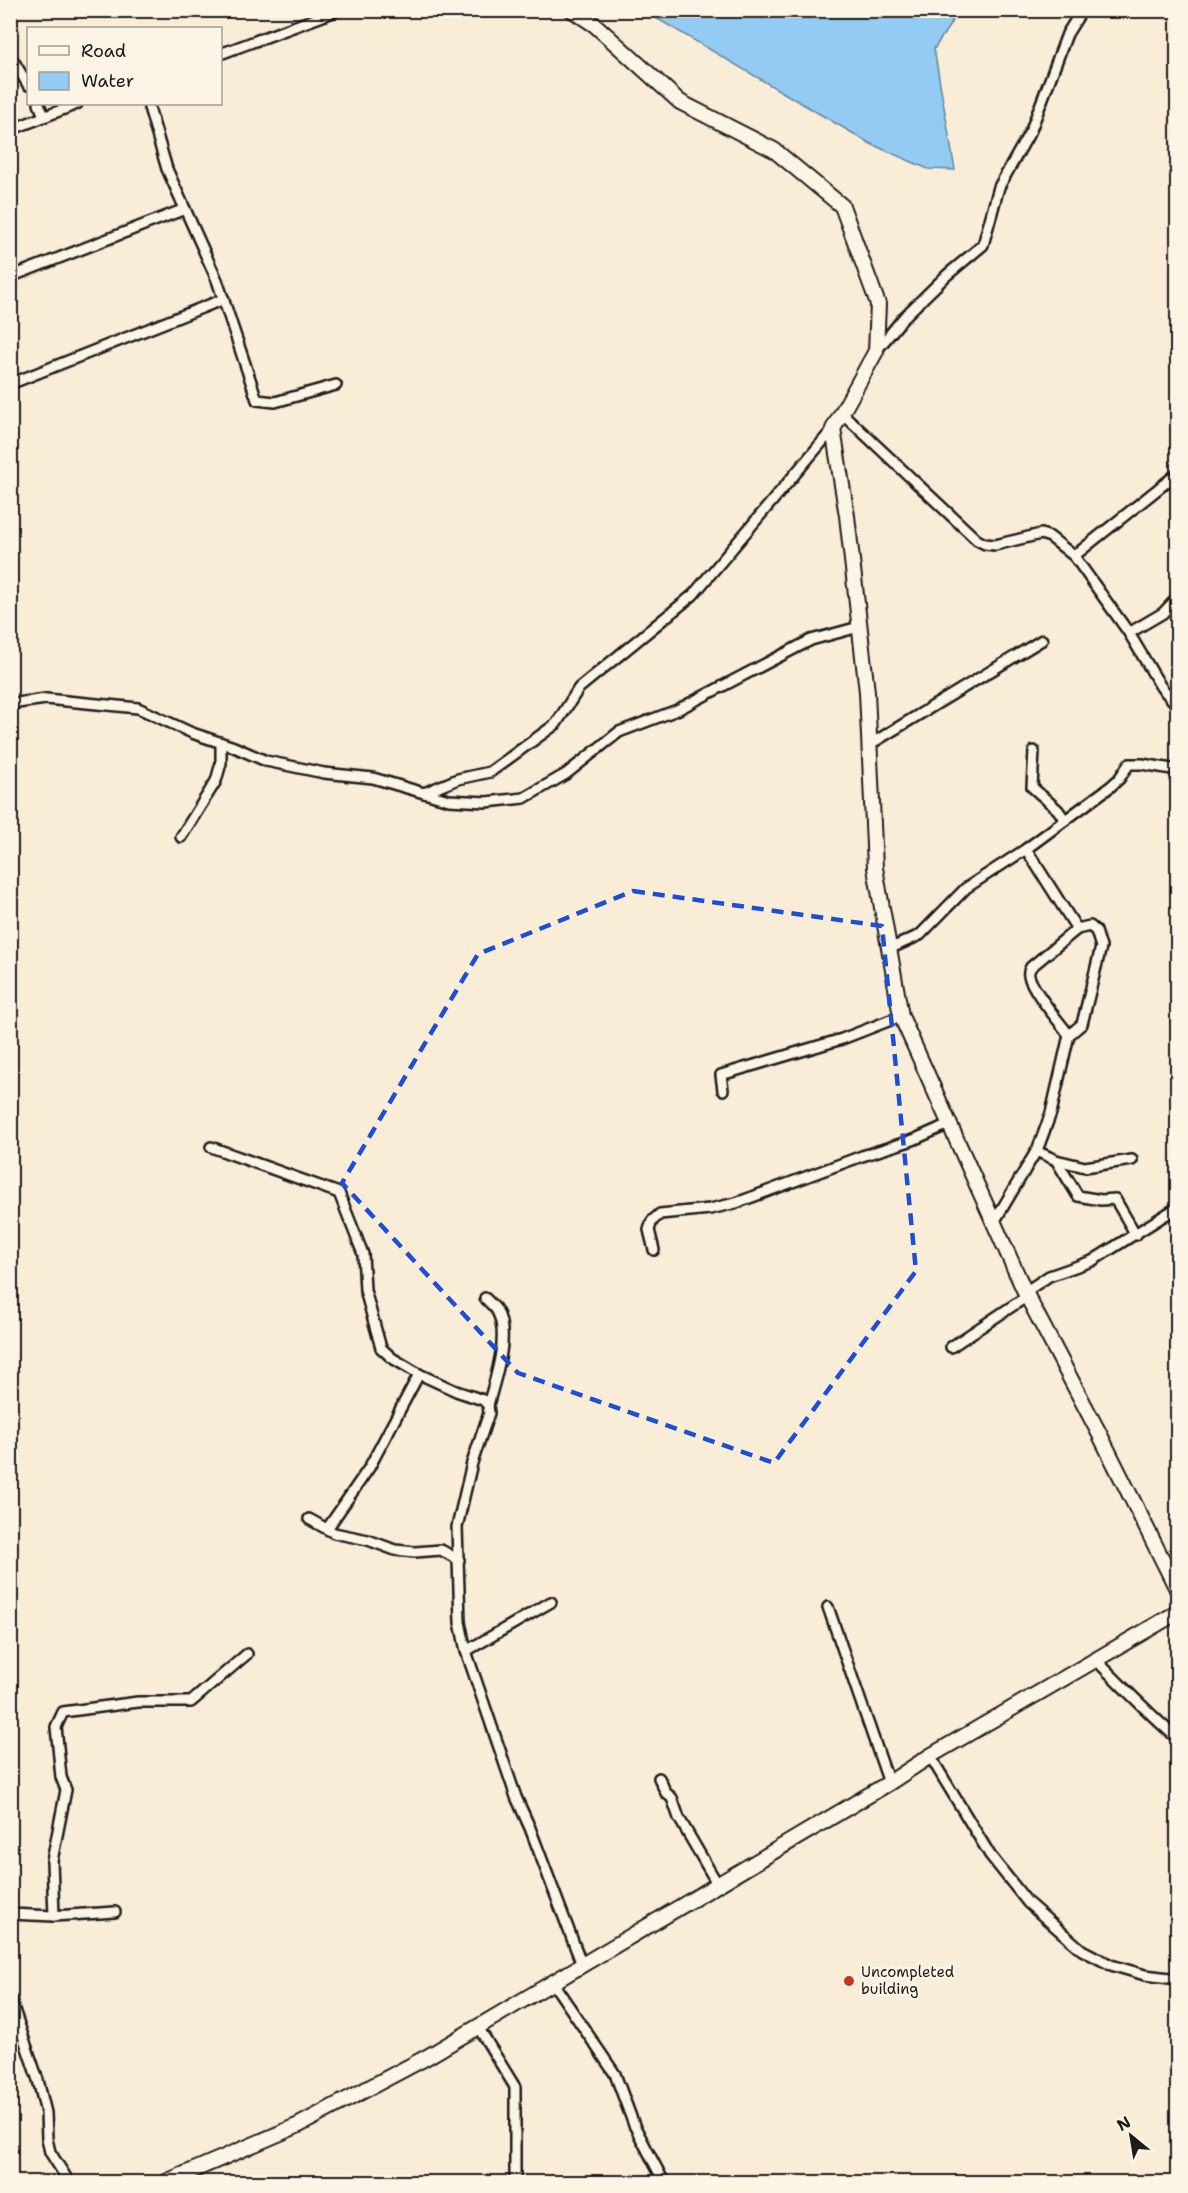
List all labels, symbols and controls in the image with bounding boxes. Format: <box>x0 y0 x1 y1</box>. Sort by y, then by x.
legend <box>27 27 222 105</box>
text: Road <box>81 39 126 63</box>
text: Water <box>81 69 134 93</box>
place label: Uncompleted building <box>861 1962 955 1999</box>
marker: Uncompleted building <box>842 1974 856 1988</box>
north arrow <box>1101 2106 1161 2166</box>
text: N <box>1113 2111 1134 2136</box>

